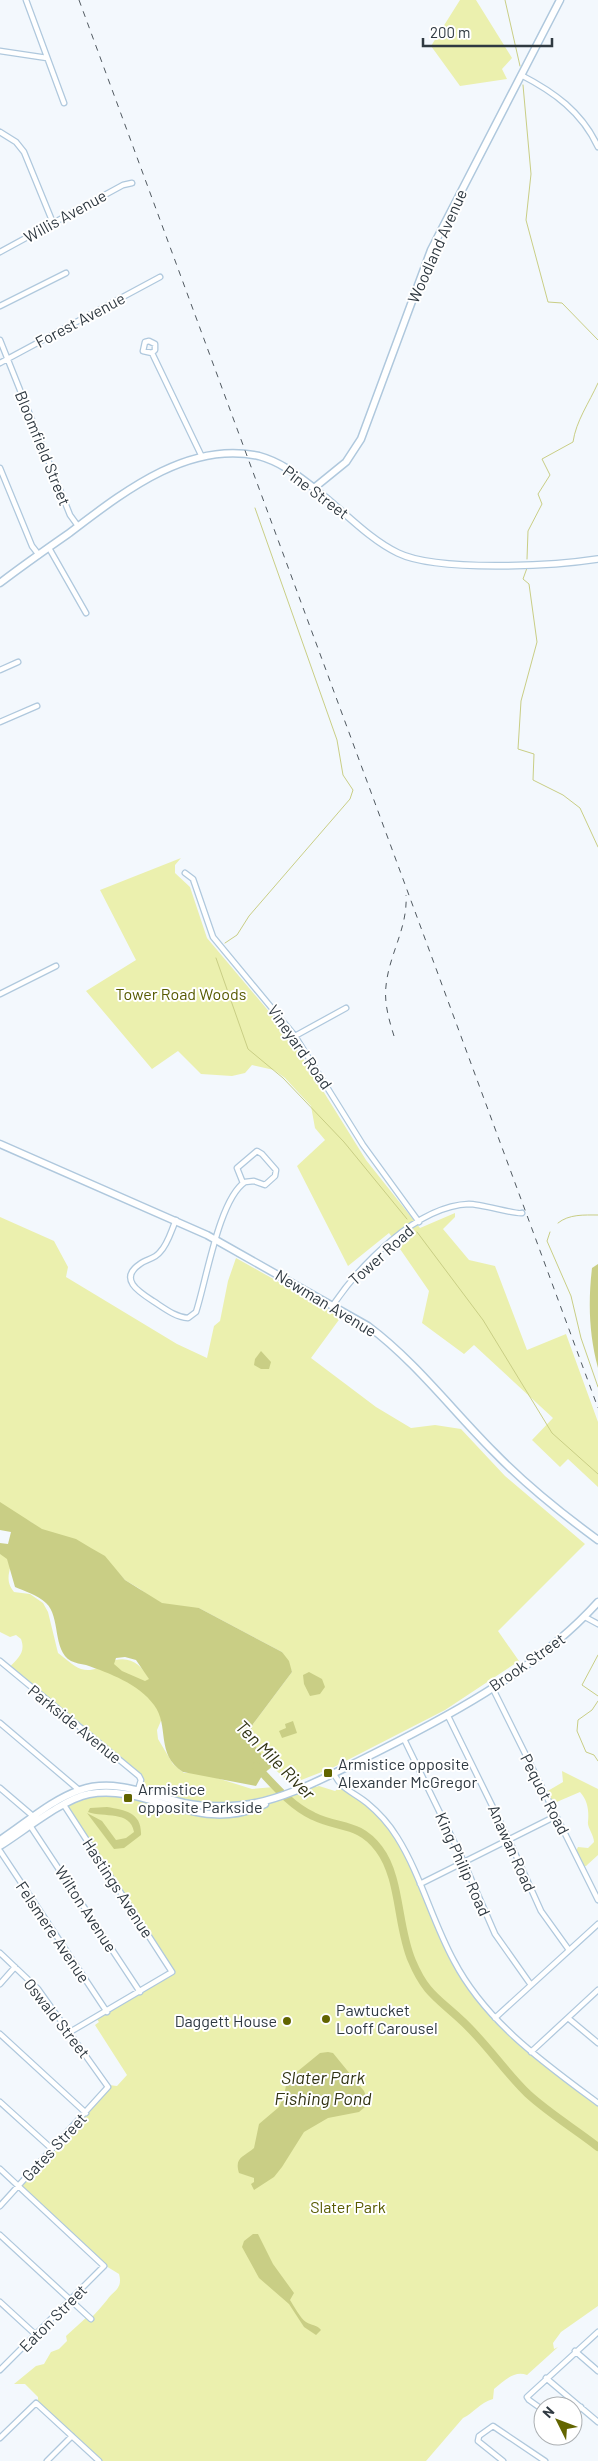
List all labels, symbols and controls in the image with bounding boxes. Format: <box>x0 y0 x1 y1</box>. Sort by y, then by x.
scale bar <box>423 15 552 47</box>
text: 200 m <box>430 23 470 41</box>
street label: Willis Avenue <box>20 185 109 246</box>
street label: Woodland Avenue <box>403 186 470 306</box>
street label: Forest Avenue <box>32 288 128 351</box>
street label: Bloomfield Street <box>12 388 75 508</box>
street label: Pine Street <box>280 461 353 523</box>
park label: Tower Road Woods <box>116 984 246 1003</box>
street label: Vineyard Road <box>264 1001 337 1093</box>
street label: Tower Road <box>344 1221 417 1289</box>
street label: Newman Avenue <box>272 1265 380 1340</box>
street label: Brook Street <box>485 1629 568 1695</box>
street label: Parkside Avenue <box>25 1680 126 1767</box>
water label: Ten Mile River <box>231 1715 321 1804</box>
street label: Pequot Road <box>517 1750 574 1837</box>
place label: Armistice opposite Alexander McGregor <box>338 1754 477 1791</box>
marker: Armistice opposite Alexander McGregor <box>322 1767 334 1779</box>
place label: Armistice opposite Parkside <box>138 1779 263 1816</box>
marker: Armistice opposite Parkside <box>122 1792 134 1804</box>
street label: Anawan Road <box>485 1801 540 1894</box>
street label: King Philip Road <box>432 1809 495 1919</box>
street label: Hastings Avenue <box>79 1834 158 1941</box>
street label: Wilton Avenue <box>52 1862 121 1955</box>
street label: Felsmere Avenue <box>12 1877 94 1986</box>
street label: Oswald Street <box>20 1974 94 2061</box>
place label: Pawtucket Looff Carousel <box>336 2000 438 2037</box>
place label: Daggett House <box>175 2011 277 2030</box>
marker: Pawtucket Looff Carousel <box>320 2013 332 2025</box>
marker: Daggett House <box>281 2015 293 2027</box>
water label: Slater Park Fishing Pond <box>274 2066 372 2109</box>
street label: Gates Street <box>17 2109 90 2185</box>
park label: Slater Park <box>310 2197 386 2216</box>
street label: Eaton Street <box>15 2280 90 2355</box>
north arrow <box>533 2396 583 2446</box>
text: N <box>539 2403 557 2421</box>

